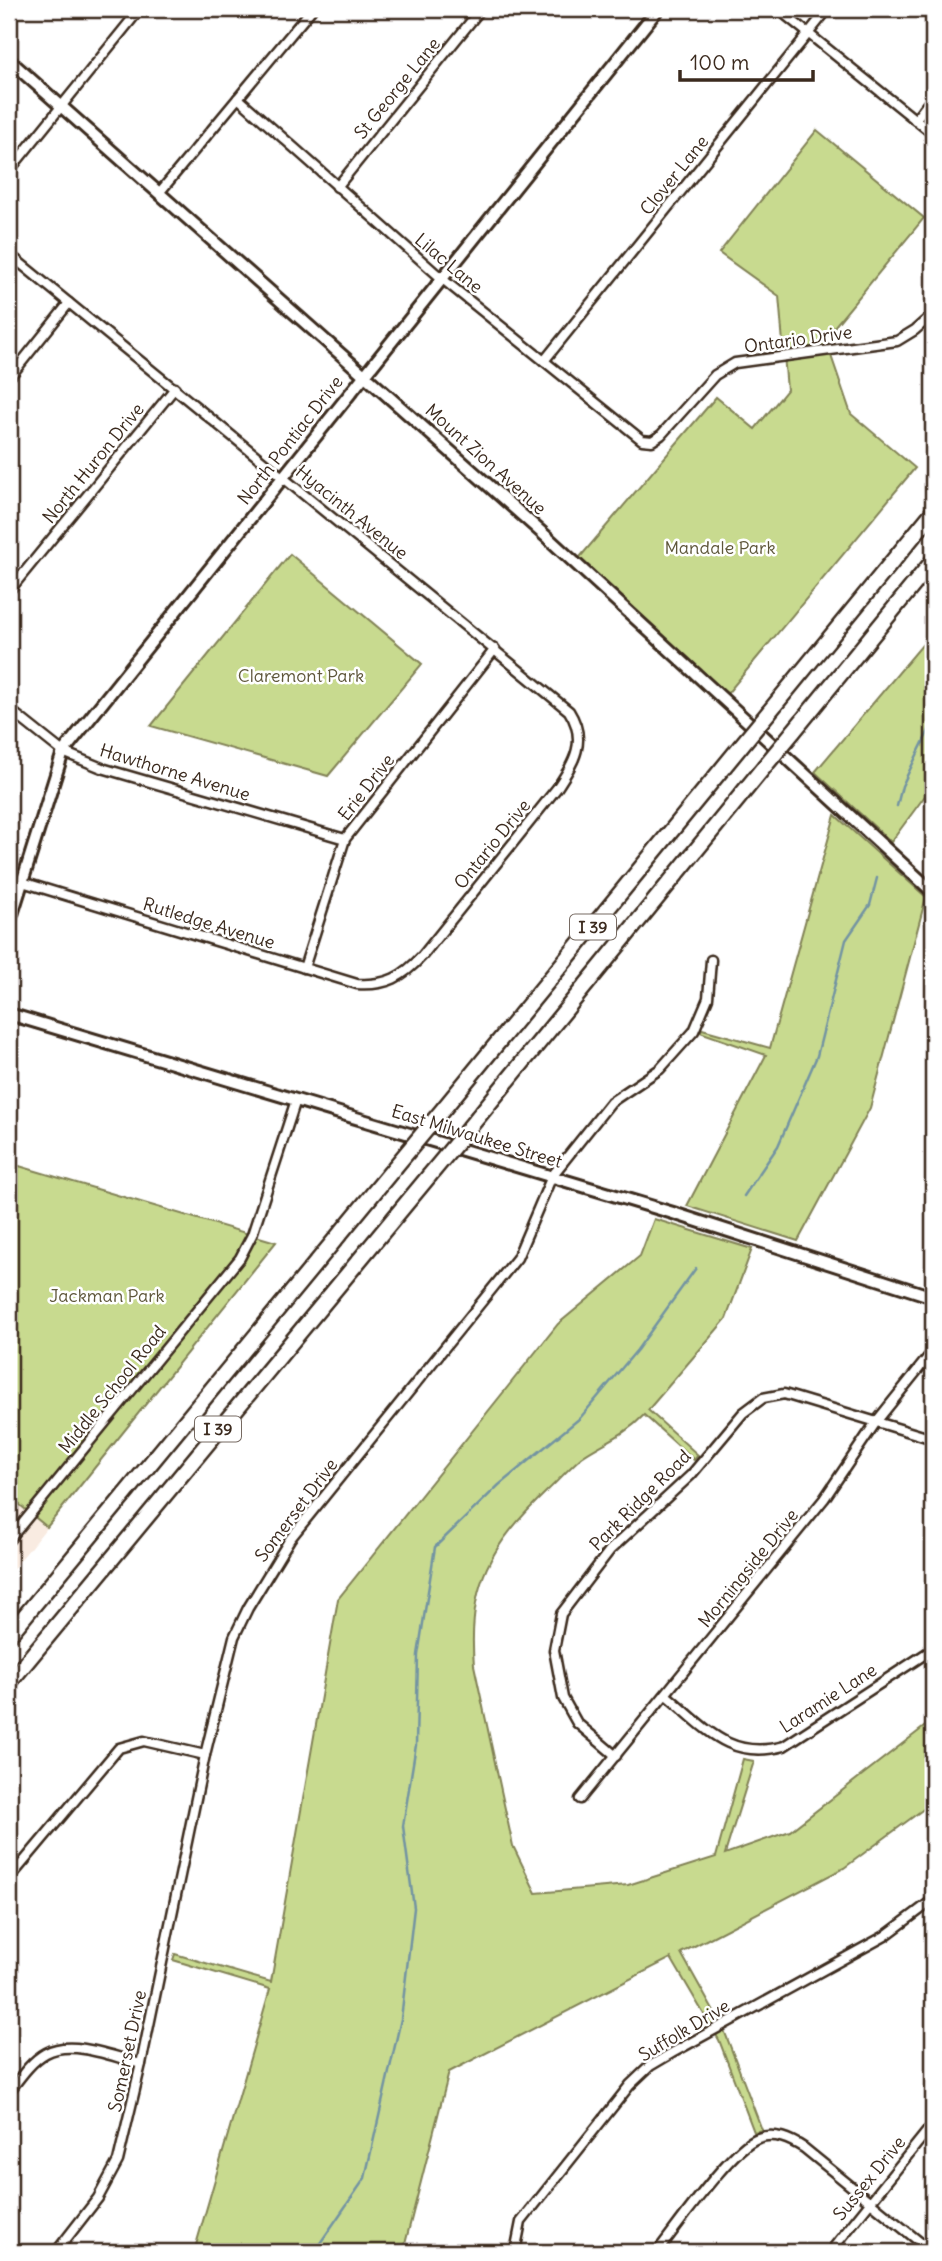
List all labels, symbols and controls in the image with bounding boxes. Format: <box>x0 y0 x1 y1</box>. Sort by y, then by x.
street label: St George Lane <box>349 33 445 143</box>
scale bar <box>680 38 813 82</box>
text: 100 m <box>690 49 749 76</box>
street label: Clover Lane <box>635 130 713 220</box>
street label: Lilac Lane <box>410 228 488 298</box>
street label: Ontario Drive <box>742 320 854 358</box>
street label: North Pontiac Drive <box>232 371 348 509</box>
street label: North Huron Drive <box>37 398 149 528</box>
street label: Mount Zion Avenue <box>421 399 551 519</box>
street label: Hyacinth Avenue <box>291 460 413 564</box>
park label: Mandale Park <box>664 536 776 559</box>
park label: Claremont Park <box>238 664 364 687</box>
street label: Hawthorne Avenue <box>97 738 253 806</box>
street label: Erie Drive <box>333 749 399 825</box>
street label: Ontario Drive <box>449 794 535 894</box>
street label: Rutledge Avenue <box>140 892 278 954</box>
road number: I 39 <box>570 914 616 939</box>
street label: East Milwaukee Street <box>389 1099 565 1173</box>
park label: Jackman Park <box>49 1284 165 1307</box>
street label: Middle School Road <box>53 1320 171 1458</box>
road number: I 39 <box>195 1416 241 1442</box>
street label: Park Ridge Road <box>585 1444 696 1555</box>
street label: Somerset Drive <box>250 1454 342 1566</box>
street label: Morningside Drive <box>693 1504 803 1632</box>
street label: Laramie Lane <box>775 1658 881 1738</box>
street label: Somerset Drive <box>103 1988 151 2114</box>
street label: Suffolk Drive <box>634 1994 734 2066</box>
street label: Sussex Drive <box>828 2131 910 2225</box>

